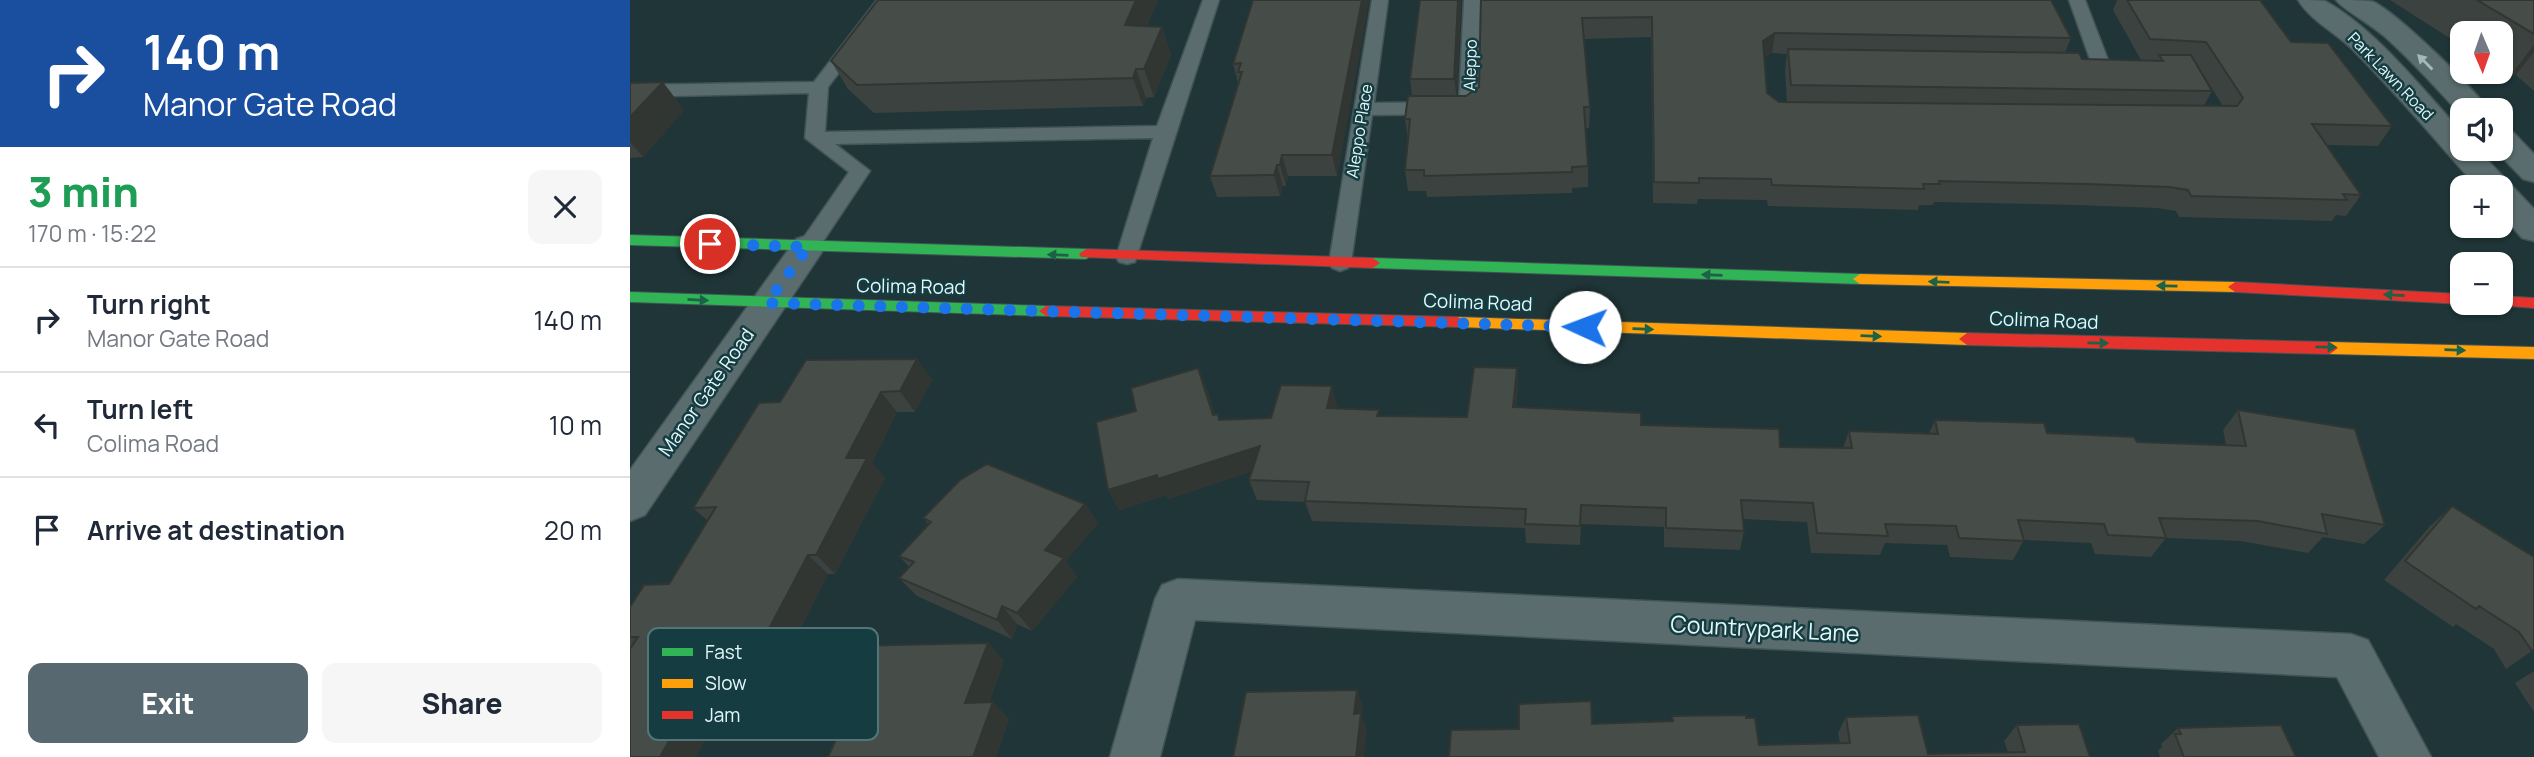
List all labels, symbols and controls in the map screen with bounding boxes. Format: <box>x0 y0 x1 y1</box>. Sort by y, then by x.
text: 140 m <box>143 18 280 85</box>
north arrow <box>2450 21 2513 84</box>
map controls <box>2450 21 2513 315</box>
street label: Park Lawn Road <box>2343 27 2439 125</box>
icon: right <box>28 28 119 119</box>
street label: Aleppo <box>1458 39 1482 91</box>
one-way arrow <box>2417 53 2434 70</box>
text: Manor Gate Road <box>143 82 397 126</box>
street label: Aleppo Place <box>1341 82 1377 180</box>
button: sound <box>2450 98 2513 161</box>
text: 3 min <box>28 162 139 220</box>
button: close <box>528 170 602 244</box>
button: + <box>2450 175 2513 238</box>
pin <box>680 214 740 274</box>
text: 170 m · 15:22 <box>28 217 156 249</box>
icon: arrive <box>691 225 729 263</box>
one-way arrow <box>1047 250 1069 261</box>
button: − <box>2450 252 2513 315</box>
one-way arrow <box>1701 269 1723 281</box>
street label: Colima Road <box>856 272 966 300</box>
one-way arrow <box>1928 276 1950 287</box>
one-way arrow <box>2156 280 2178 292</box>
text: Turn right <box>87 286 211 322</box>
street label: Colima Road <box>1423 287 1533 317</box>
one-way arrow <box>2383 289 2405 300</box>
position arrow <box>1548 290 1622 364</box>
one-way arrow <box>687 295 709 306</box>
icon: right <box>28 301 66 339</box>
text: 140 m <box>533 302 602 338</box>
street label: Colima Road <box>1989 305 2099 335</box>
text: Manor Gate Road <box>87 322 269 354</box>
street label: Manor Gate Road <box>652 323 760 461</box>
one-way arrow <box>1633 323 1655 334</box>
one-way arrow <box>1860 330 1882 342</box>
one-way arrow <box>2087 337 2109 348</box>
one-way arrow <box>2315 341 2337 353</box>
one-way arrow <box>2444 345 2466 356</box>
text: Turn left <box>87 391 194 427</box>
icon: left <box>28 406 66 444</box>
text: 10 m <box>549 407 602 443</box>
text: Colima Road <box>87 427 219 459</box>
icon: arrive <box>28 511 66 549</box>
text: Arrive at destination <box>87 512 345 548</box>
text: 20 m <box>544 512 602 548</box>
street label: Countrypark Lane <box>1670 607 1860 649</box>
legend <box>648 628 878 740</box>
text: Fast <box>705 639 742 665</box>
button: Exit <box>28 663 308 743</box>
button: Share <box>322 663 602 743</box>
text: Slow <box>705 670 747 696</box>
text: Jam <box>705 702 740 728</box>

